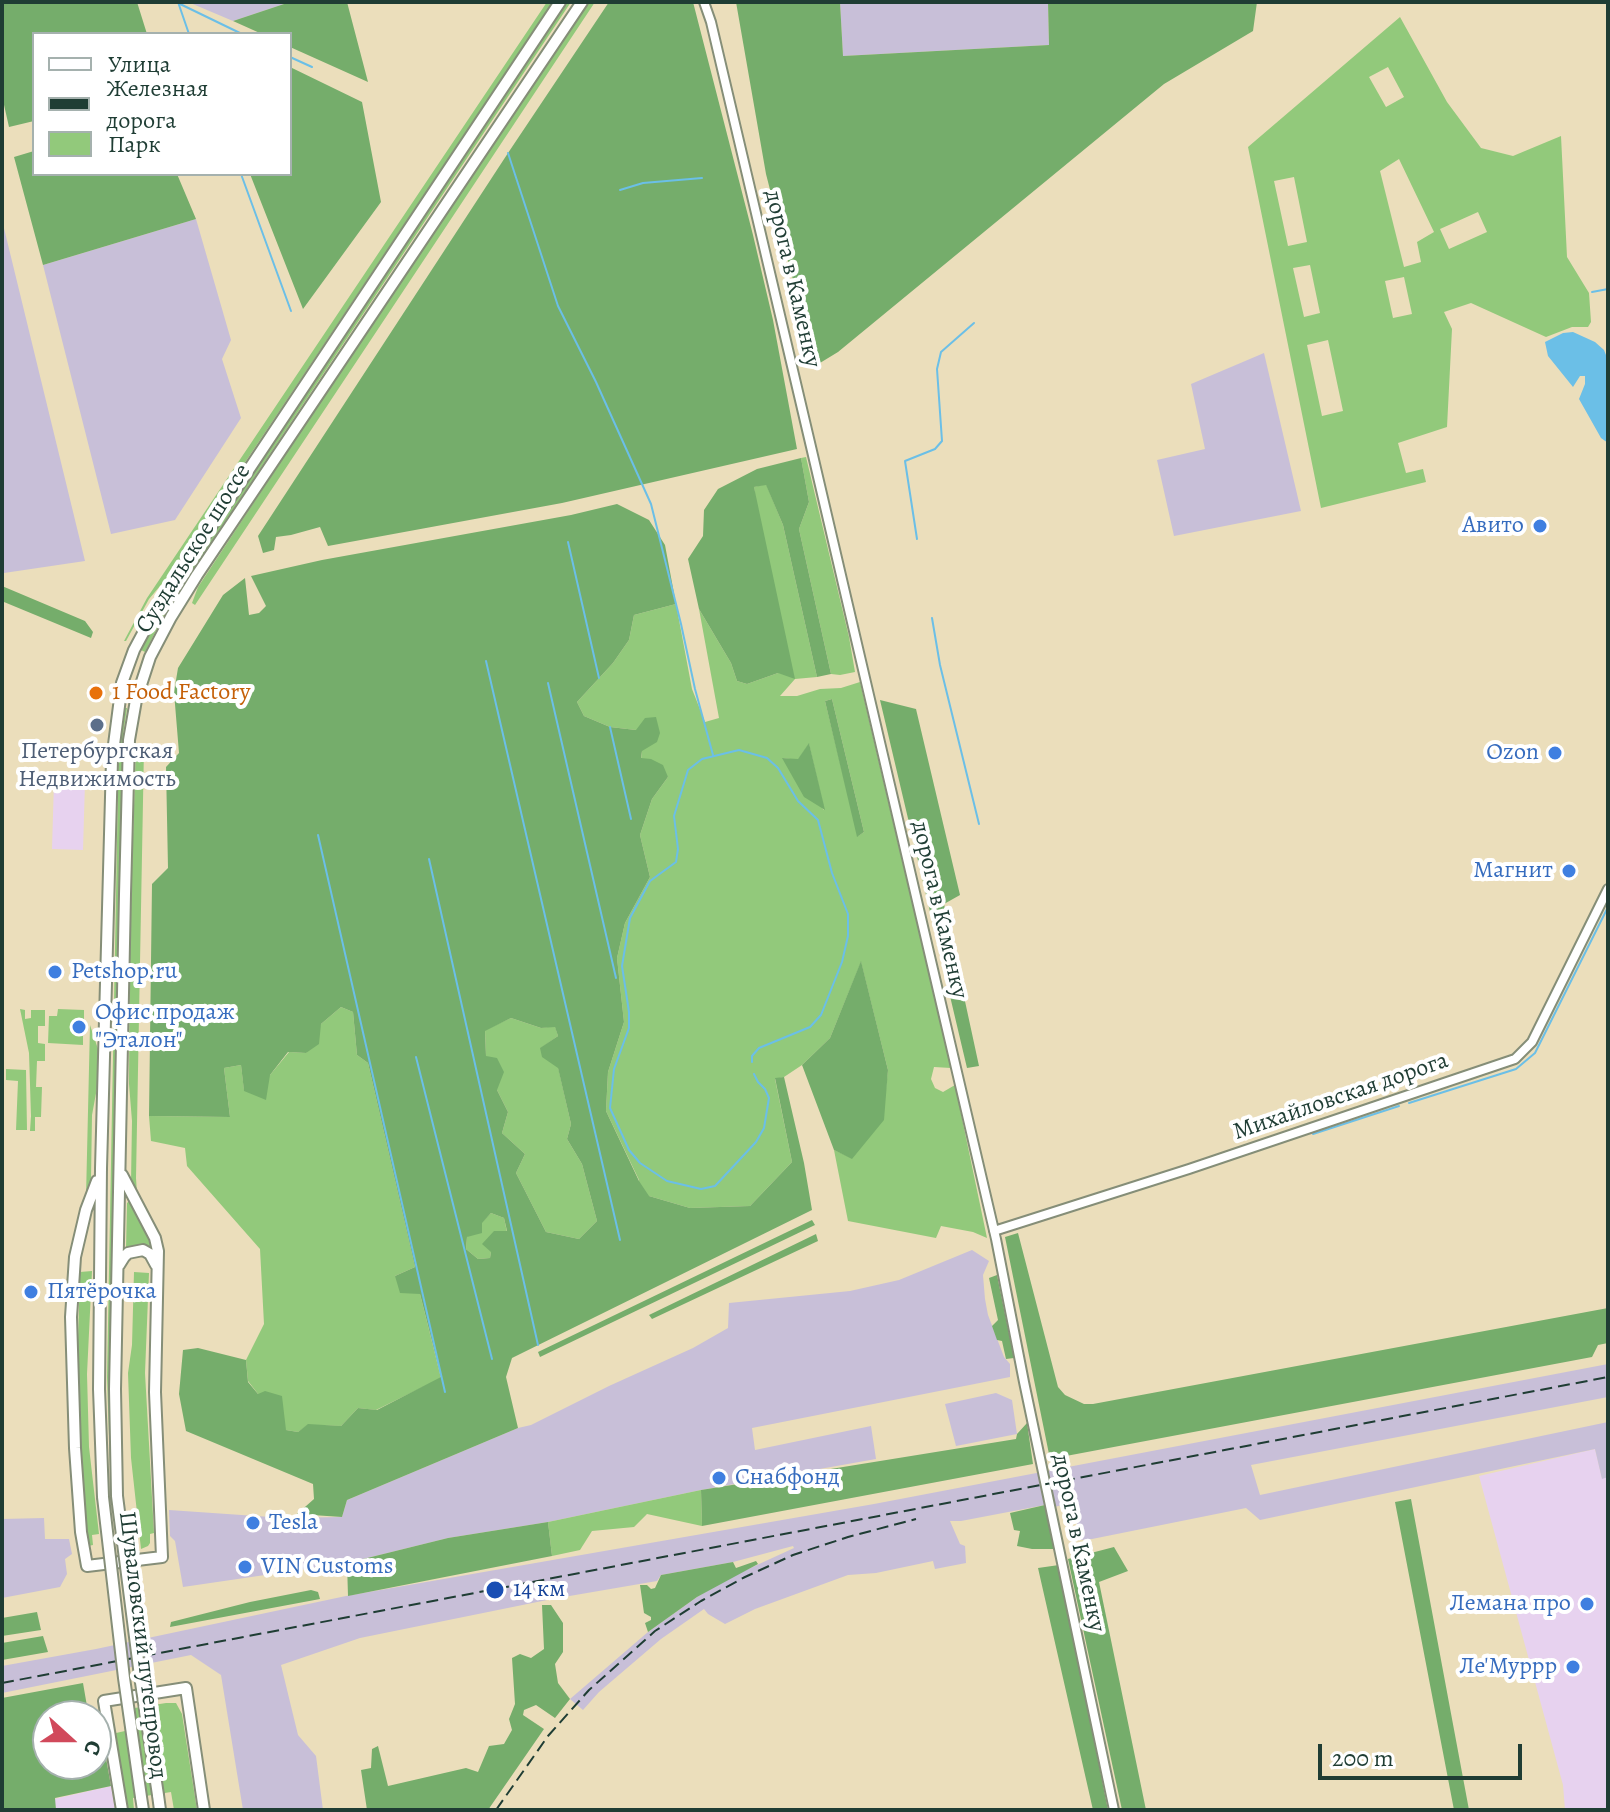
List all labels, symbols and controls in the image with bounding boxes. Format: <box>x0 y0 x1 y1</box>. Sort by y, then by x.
legend <box>32 32 292 176</box>
text: Улица <box>108 48 171 80</box>
text: Железная дорога <box>106 72 208 136</box>
text: Парк <box>108 128 161 160</box>
street label: дорога в Каменку <box>758 188 826 370</box>
street label: Суздальское шоссе <box>130 459 258 639</box>
place label: Авито <box>1462 512 1524 540</box>
marker: Авито <box>1531 517 1549 535</box>
place label: 1 Food Factory <box>112 679 250 707</box>
marker: 1 Food Factory <box>87 684 105 702</box>
marker: Петербургская Недвижимость <box>88 716 106 734</box>
place label: Петербургская Недвижимость <box>18 738 176 794</box>
place label: Ozon <box>1486 739 1539 767</box>
marker: Ozon <box>1546 744 1564 762</box>
street label: дорога в Каменку <box>905 819 973 1001</box>
place label: Магнит <box>1473 857 1553 885</box>
marker: Магнит <box>1560 862 1578 880</box>
place label: Petshop.ru <box>71 958 177 986</box>
marker: Petshop.ru <box>46 963 64 981</box>
place label: Офис продаж "Эталон" <box>95 999 235 1055</box>
marker: Офис продаж "Эталон" <box>70 1018 88 1036</box>
street label: Михайловская дорога <box>1230 1047 1452 1147</box>
place label: Пятёрочка <box>47 1278 157 1306</box>
marker: Пятёрочка <box>22 1283 40 1301</box>
street label: дорога в Каменку <box>1045 1451 1111 1635</box>
place label: Снабфонд <box>735 1464 840 1492</box>
marker: Снабфонд <box>710 1469 728 1487</box>
place label: Tesla <box>269 1509 318 1537</box>
street label: Шуваловский путепровод <box>111 1510 173 1780</box>
marker: Tesla <box>244 1514 262 1532</box>
place label: VIN Customs <box>261 1553 393 1581</box>
marker: VIN Customs <box>236 1558 254 1576</box>
place label: 14 км <box>513 1576 565 1604</box>
marker: 14 км <box>484 1579 506 1601</box>
place label: Лемана про <box>1450 1590 1571 1618</box>
marker: Лемана про <box>1578 1595 1596 1613</box>
place label: Ле'Муррр <box>1459 1653 1557 1681</box>
marker: Ле'Муррр <box>1564 1658 1582 1676</box>
north arrow <box>32 1700 112 1780</box>
scale bar <box>1322 1728 1526 1778</box>
text: С <box>76 1736 109 1760</box>
text: 200 m <box>1332 1742 1394 1774</box>

